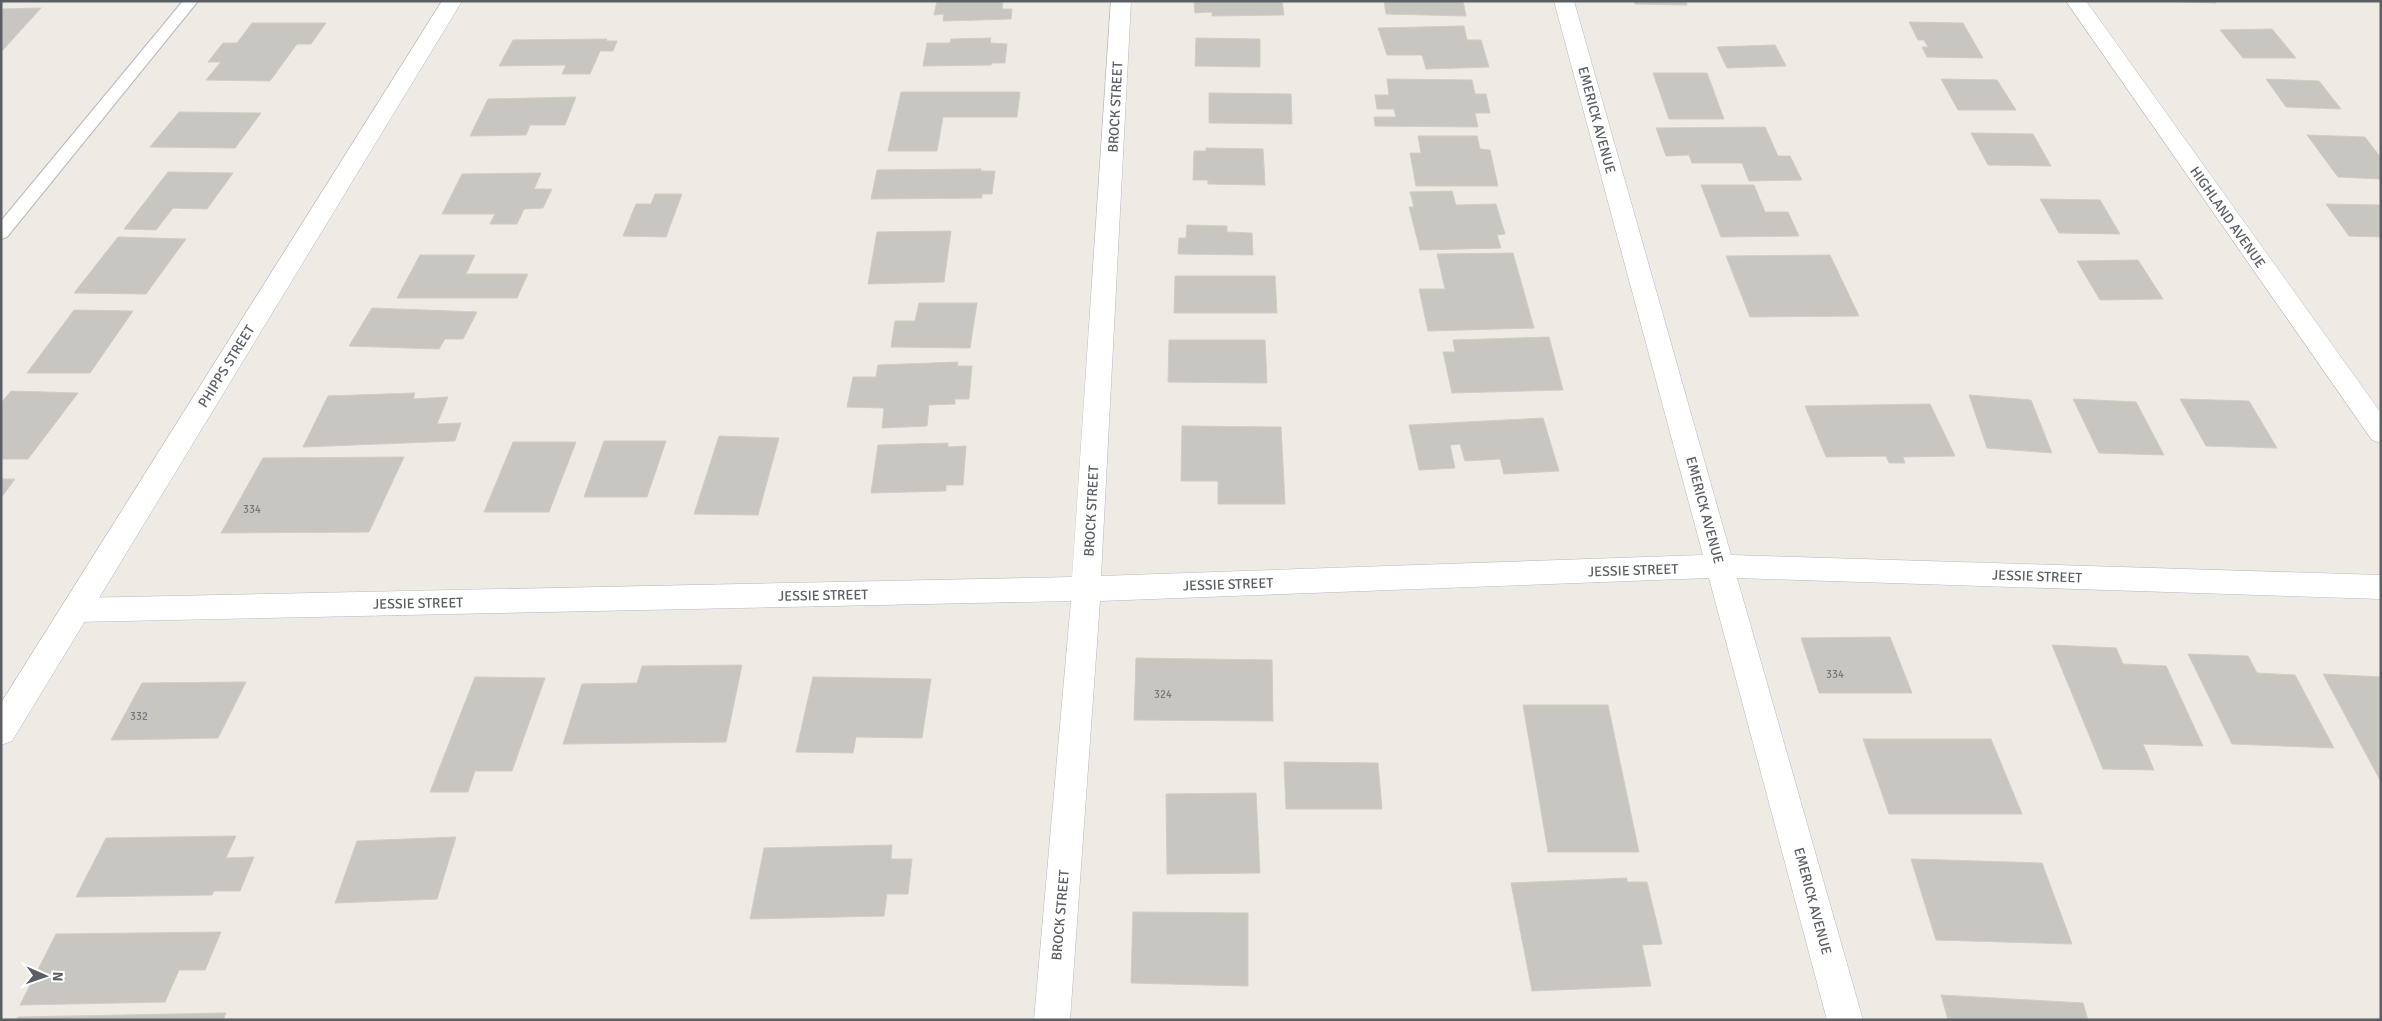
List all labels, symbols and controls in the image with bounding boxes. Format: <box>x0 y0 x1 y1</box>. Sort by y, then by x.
street label: BROCK STREET <box>1105 61 1126 153</box>
street label: EMERICK AVENUE <box>1574 65 1619 176</box>
street label: HIGHLAND AVENUE <box>2186 163 2269 271</box>
street label: PHIPPS STREET <box>194 322 259 410</box>
street label: EMERICK AVENUE <box>1682 455 1727 566</box>
street label: BROCK STREET <box>1081 465 1102 557</box>
house number: 334 <box>243 503 261 516</box>
street label: JESSIE STREET <box>1588 560 1679 581</box>
street label: JESSIE STREET <box>1992 566 2083 587</box>
street label: JESSIE STREET <box>1183 574 1274 595</box>
street label: JESSIE STREET <box>778 586 868 605</box>
street label: JESSIE STREET <box>373 594 463 613</box>
house number: 334 <box>1826 668 1844 681</box>
house number: 324 <box>1154 688 1172 701</box>
house number: 332 <box>130 710 148 723</box>
street label: EMERICK AVENUE <box>1790 846 1835 957</box>
street label: BROCK STREET <box>1048 869 1073 961</box>
north arrow <box>20 951 70 1001</box>
text: N <box>49 971 66 982</box>

